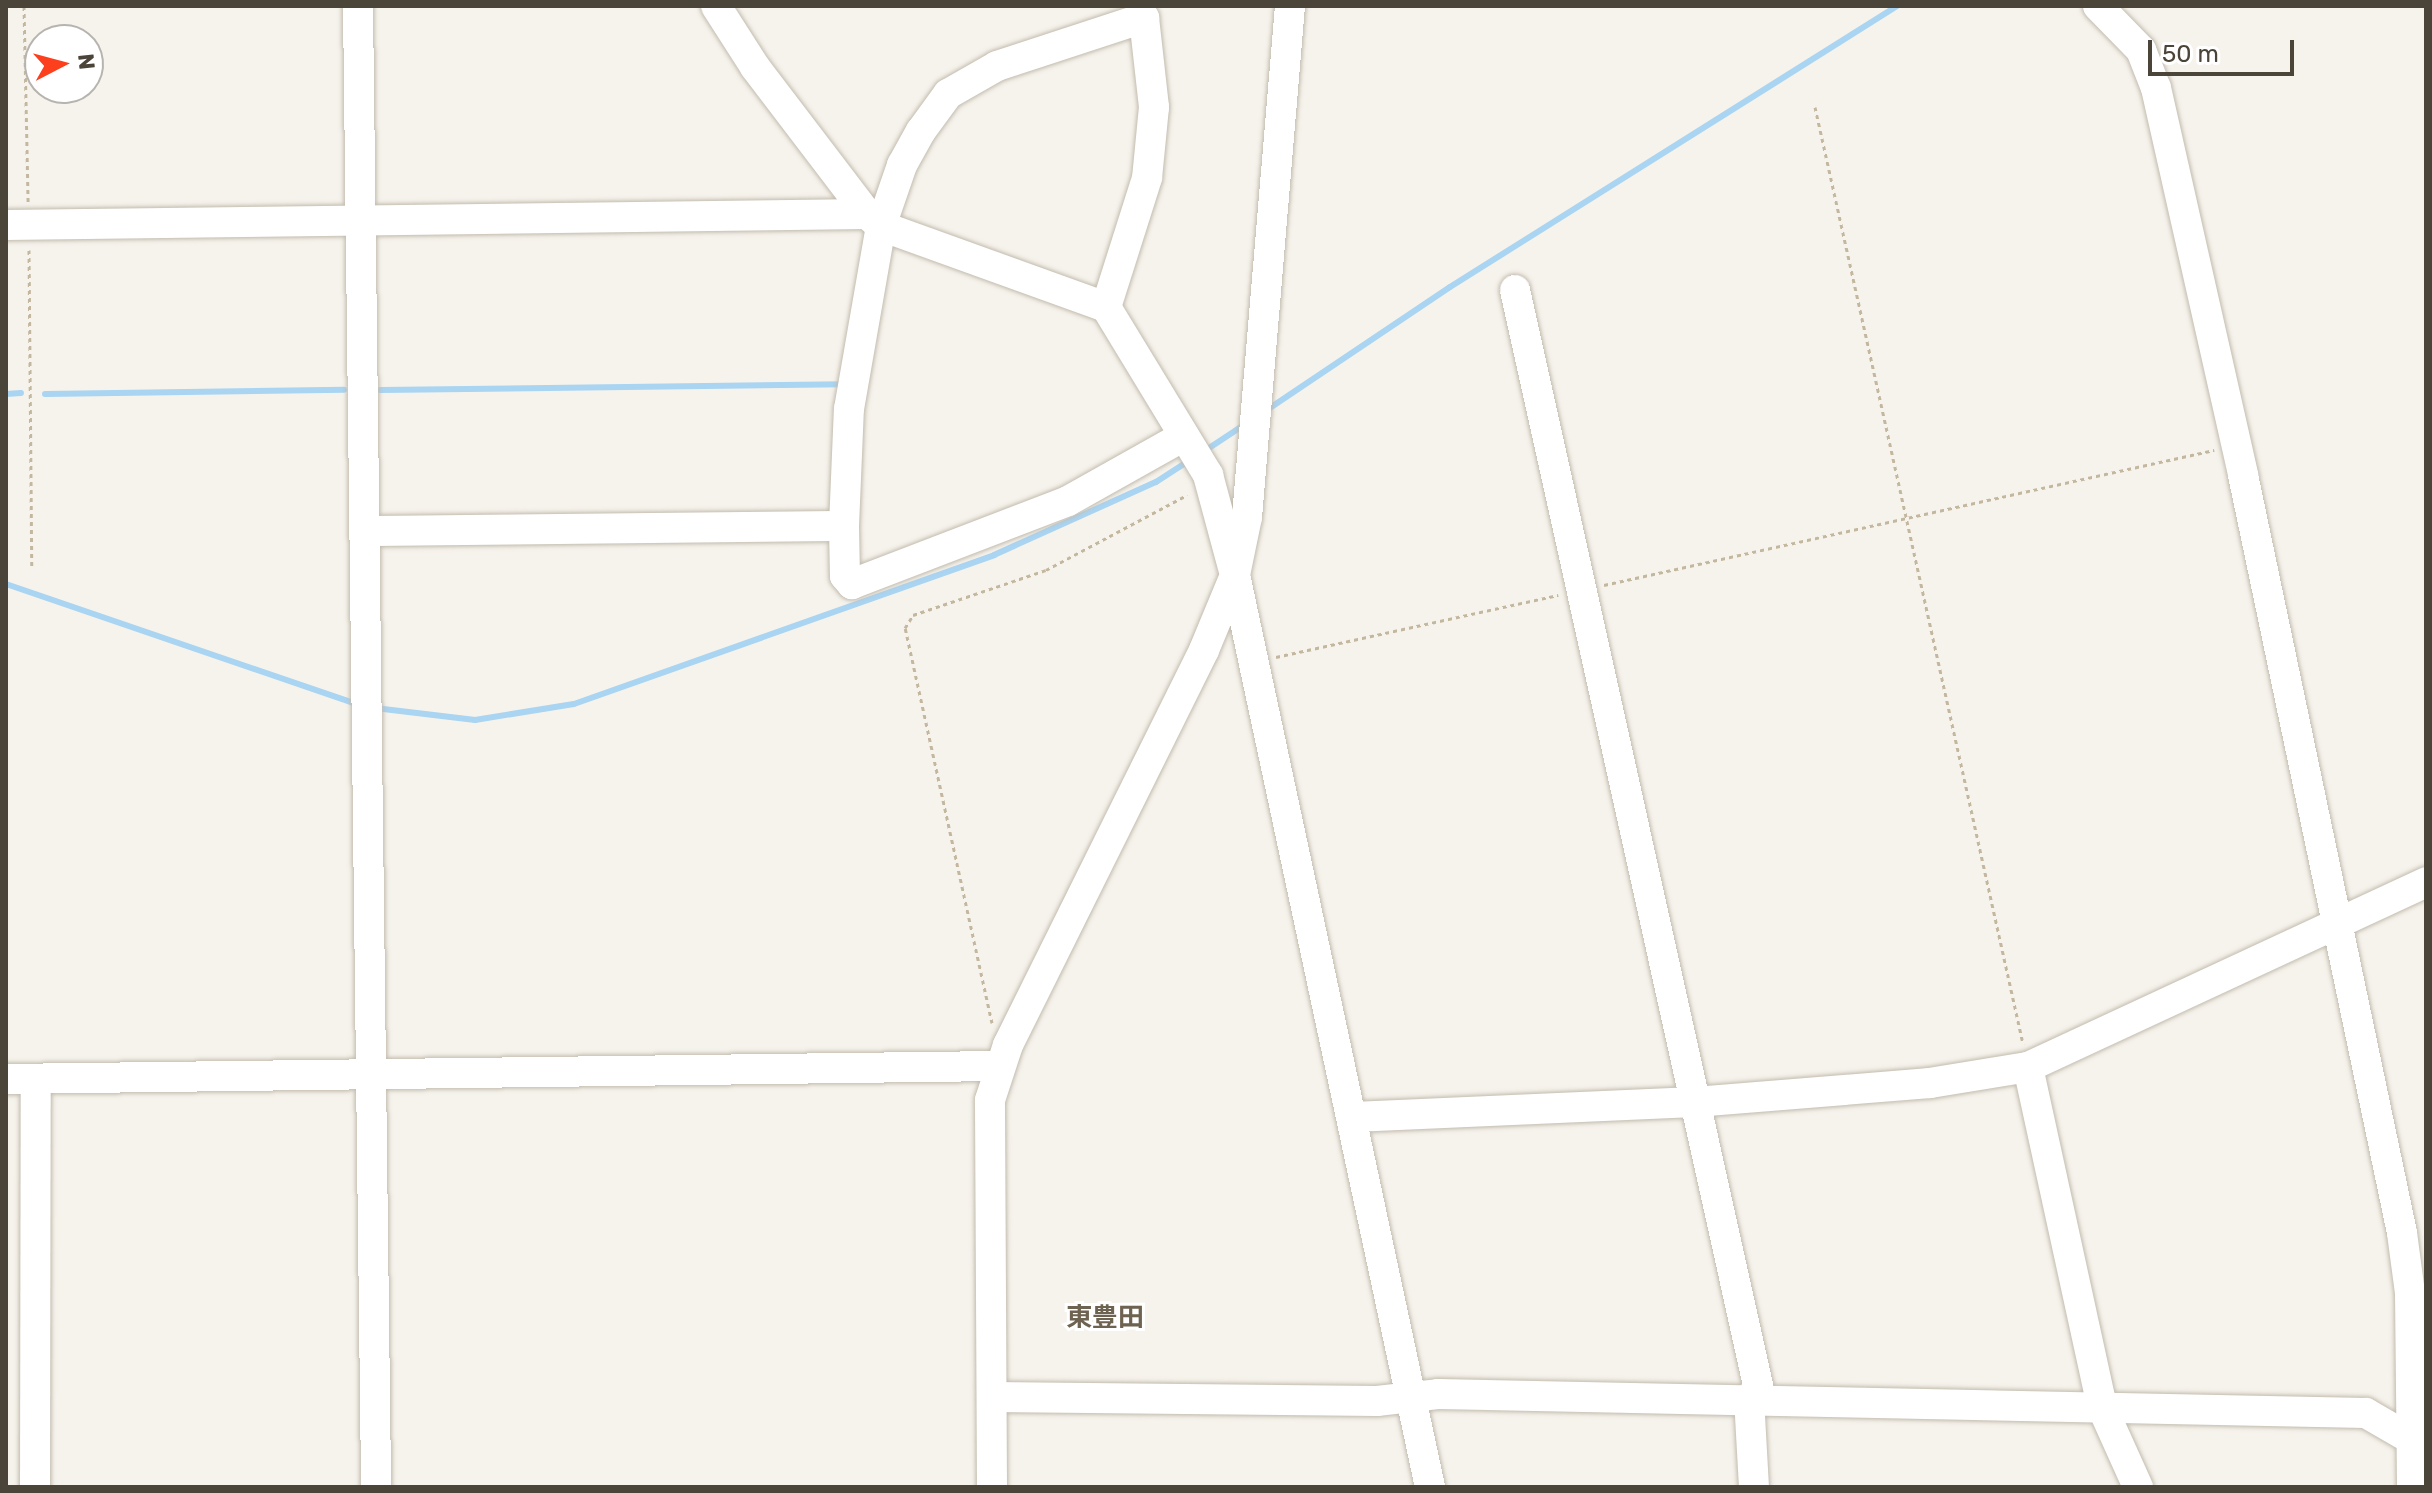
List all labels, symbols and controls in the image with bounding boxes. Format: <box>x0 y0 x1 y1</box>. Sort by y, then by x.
north arrow <box>24 24 104 104</box>
scale bar <box>2152 24 2298 74</box>
text: 50 m <box>2162 40 2219 68</box>
text: N <box>72 52 101 71</box>
district label: 東豊田 <box>1066 1302 1144 1334</box>

